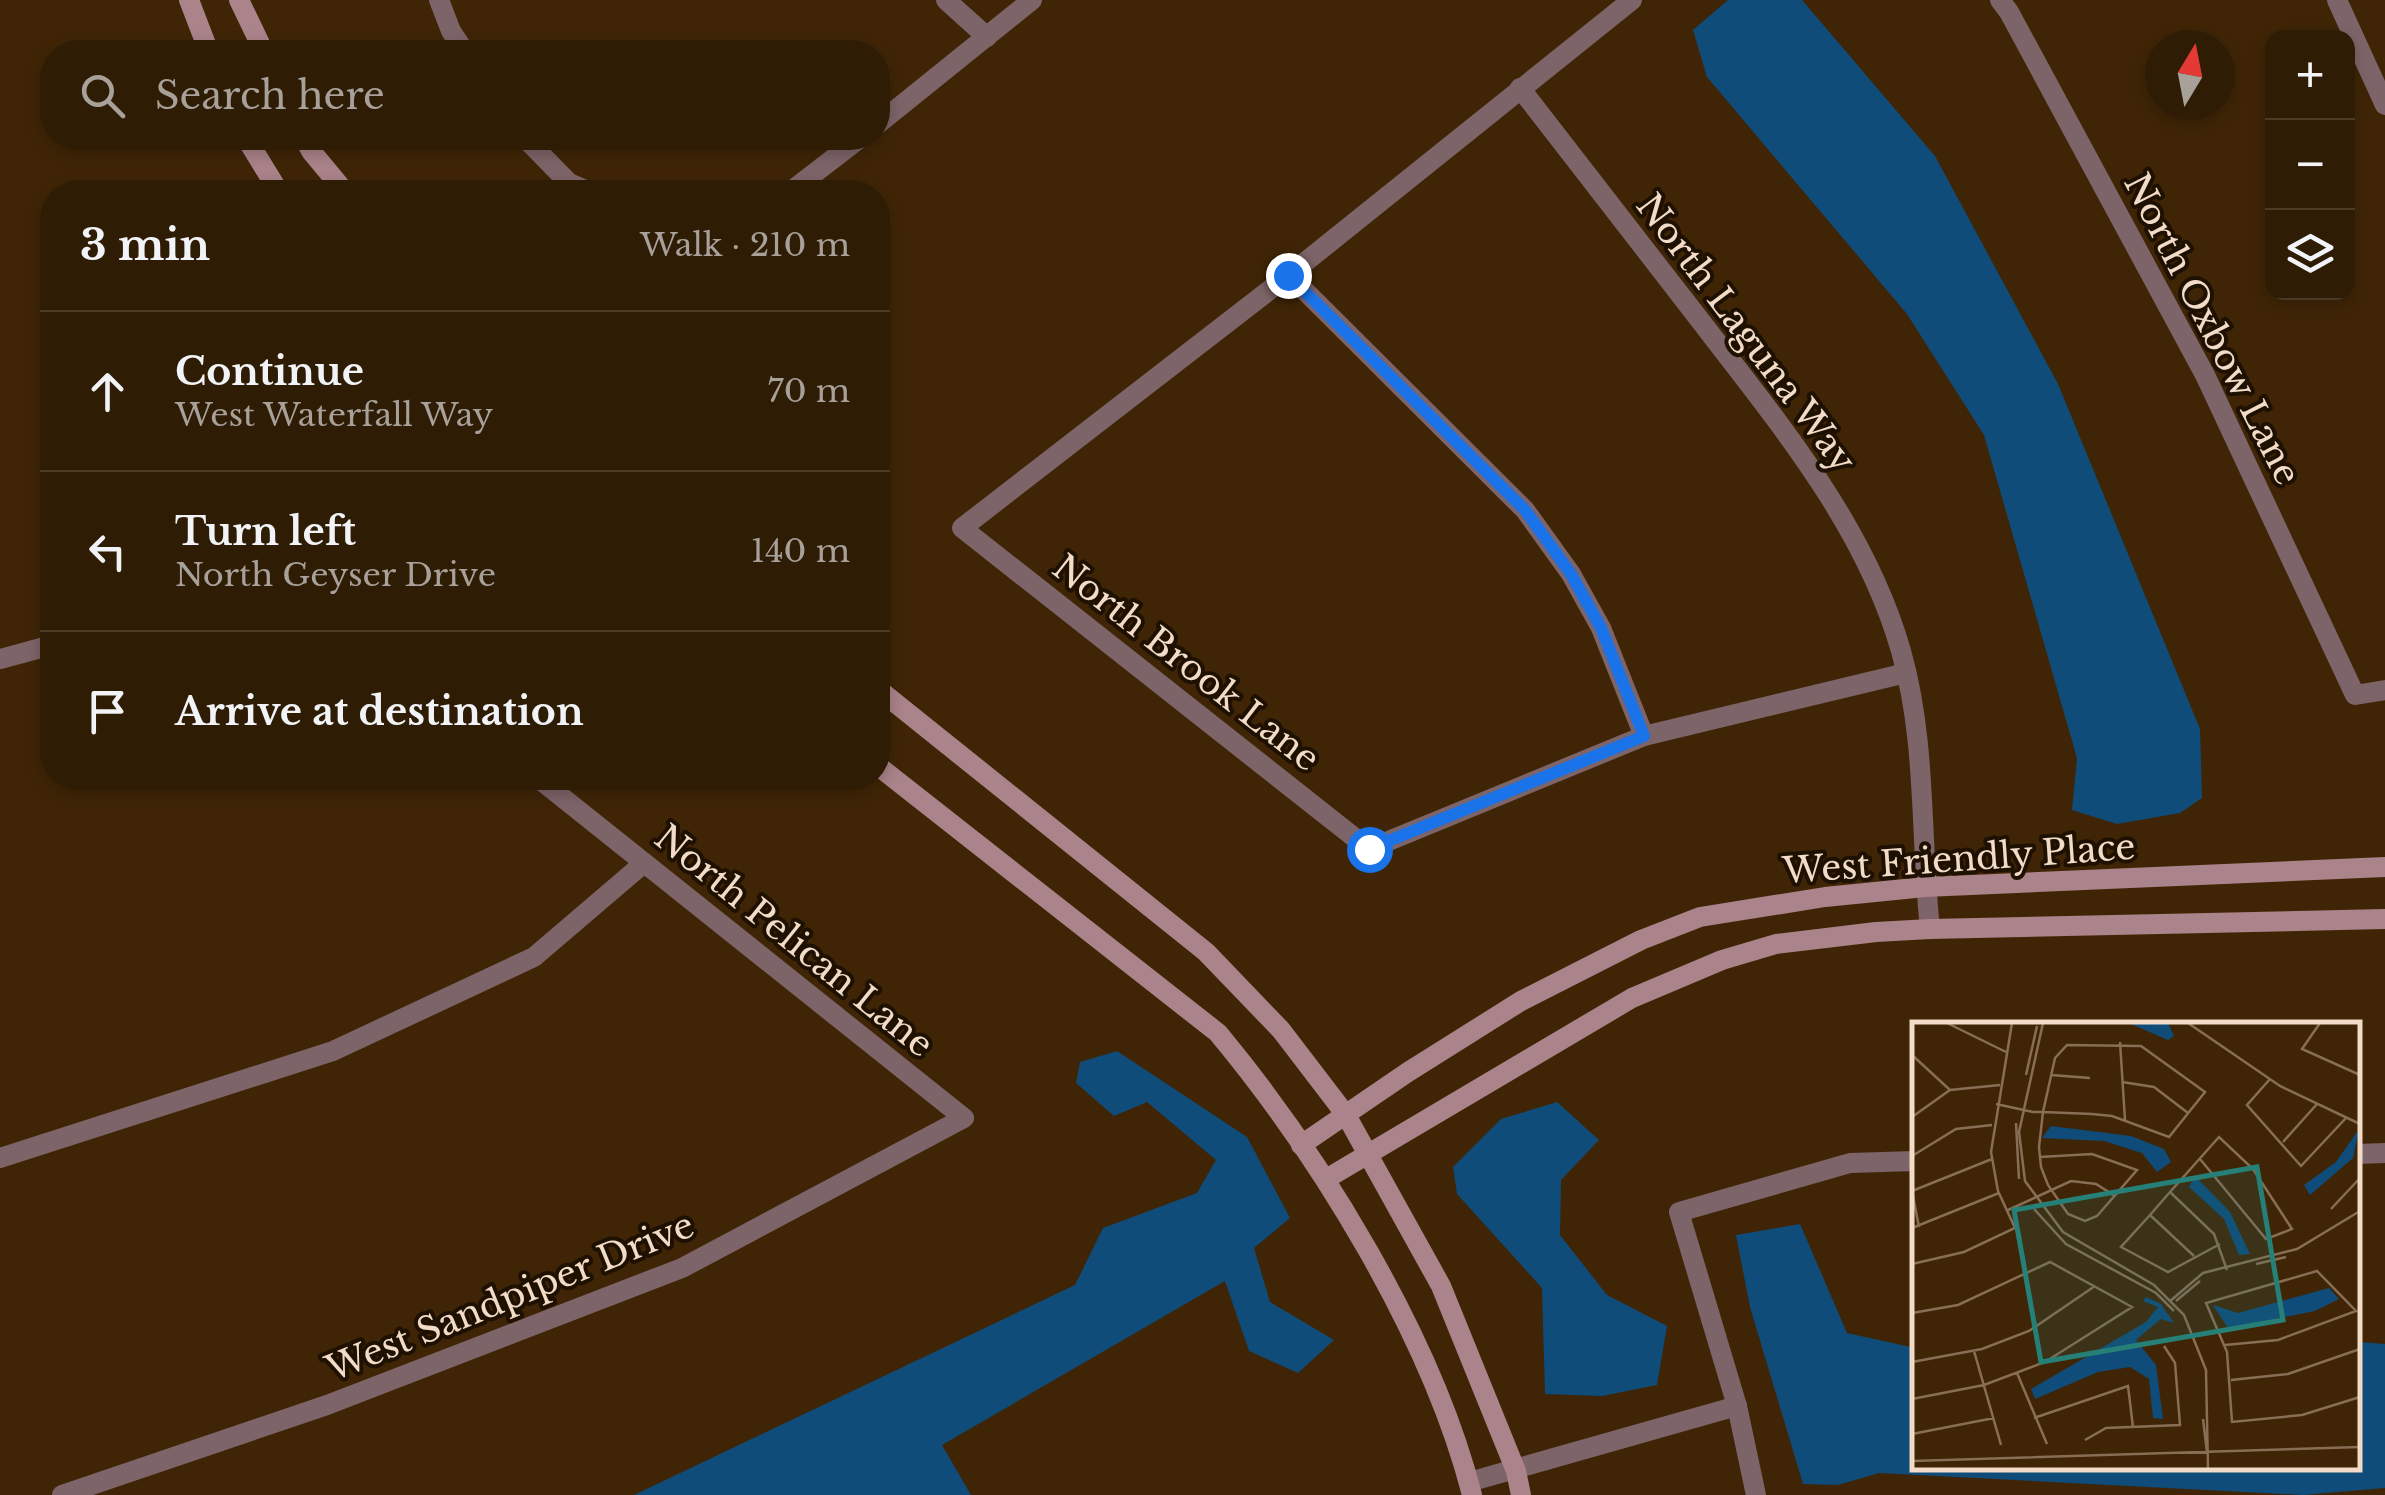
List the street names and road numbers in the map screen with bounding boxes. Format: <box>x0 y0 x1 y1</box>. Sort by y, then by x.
street label: North Oxbow Lane <box>2115 166 2310 492</box>
street label: North Laguna Way <box>1628 185 1865 480</box>
street label: North Brook Lane <box>1044 545 1328 780</box>
street label: North Pelican Lane <box>647 815 942 1066</box>
street label: West Friendly Place <box>1780 825 2137 892</box>
street label: West Sandpiper Drive <box>319 1203 700 1390</box>

